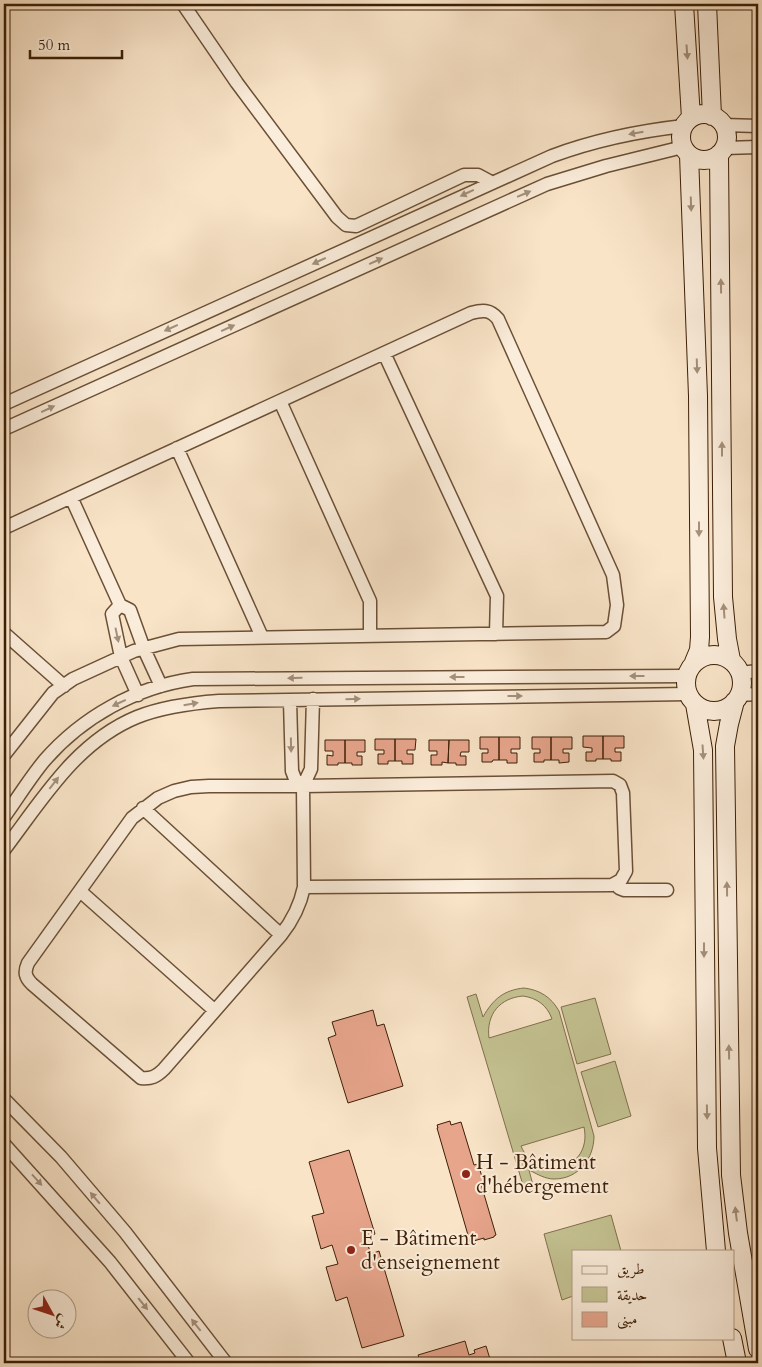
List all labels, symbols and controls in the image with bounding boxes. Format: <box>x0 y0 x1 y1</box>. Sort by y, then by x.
scale bar <box>30 28 122 60</box>
text: 50 m <box>38 35 70 55</box>
one-way arrow <box>683 45 691 61</box>
one-way arrow <box>627 129 643 137</box>
one-way arrow <box>460 190 474 198</box>
one-way arrow <box>517 190 531 198</box>
one-way arrow <box>687 196 695 212</box>
one-way arrow <box>369 256 383 264</box>
one-way arrow <box>312 258 326 266</box>
one-way arrow <box>716 278 724 294</box>
one-way arrow <box>221 323 235 331</box>
one-way arrow <box>164 325 178 333</box>
one-way arrow <box>693 358 701 374</box>
one-way arrow <box>41 404 55 412</box>
one-way arrow <box>718 441 726 457</box>
one-way arrow <box>695 521 703 537</box>
one-way arrow <box>720 603 728 619</box>
one-way arrow <box>113 628 121 644</box>
one-way arrow <box>449 673 465 681</box>
one-way arrow <box>629 673 645 681</box>
one-way arrow <box>286 674 302 682</box>
one-way arrow <box>508 692 524 700</box>
one-way arrow <box>345 694 361 702</box>
one-way arrow <box>112 699 126 707</box>
one-way arrow <box>183 700 199 708</box>
one-way arrow <box>287 738 295 754</box>
one-way arrow <box>699 745 707 761</box>
one-way arrow <box>49 777 60 790</box>
one-way arrow <box>723 881 731 897</box>
one-way arrow <box>700 942 708 958</box>
one-way arrow <box>725 1044 733 1060</box>
one-way arrow <box>703 1104 711 1120</box>
place label: H - Bâtiment d'hébergement <box>476 1148 609 1201</box>
marker: H - Bâtiment d'hébergement <box>460 1168 472 1180</box>
one-way arrow <box>31 1174 43 1186</box>
one-way arrow <box>89 1191 100 1204</box>
one-way arrow <box>732 1206 740 1222</box>
place label: E - Bâtiment d'enseignement <box>361 1224 500 1277</box>
marker: E - Bâtiment d'enseignement <box>345 1244 357 1256</box>
legend <box>572 1250 734 1340</box>
text: طريق <box>617 1259 644 1279</box>
text: حديقة <box>617 1285 647 1305</box>
north arrow <box>28 1290 78 1340</box>
one-way arrow <box>137 1297 148 1310</box>
text: مبنى <box>617 1309 637 1330</box>
text: ش <box>50 1311 73 1334</box>
one-way arrow <box>191 1318 201 1332</box>

